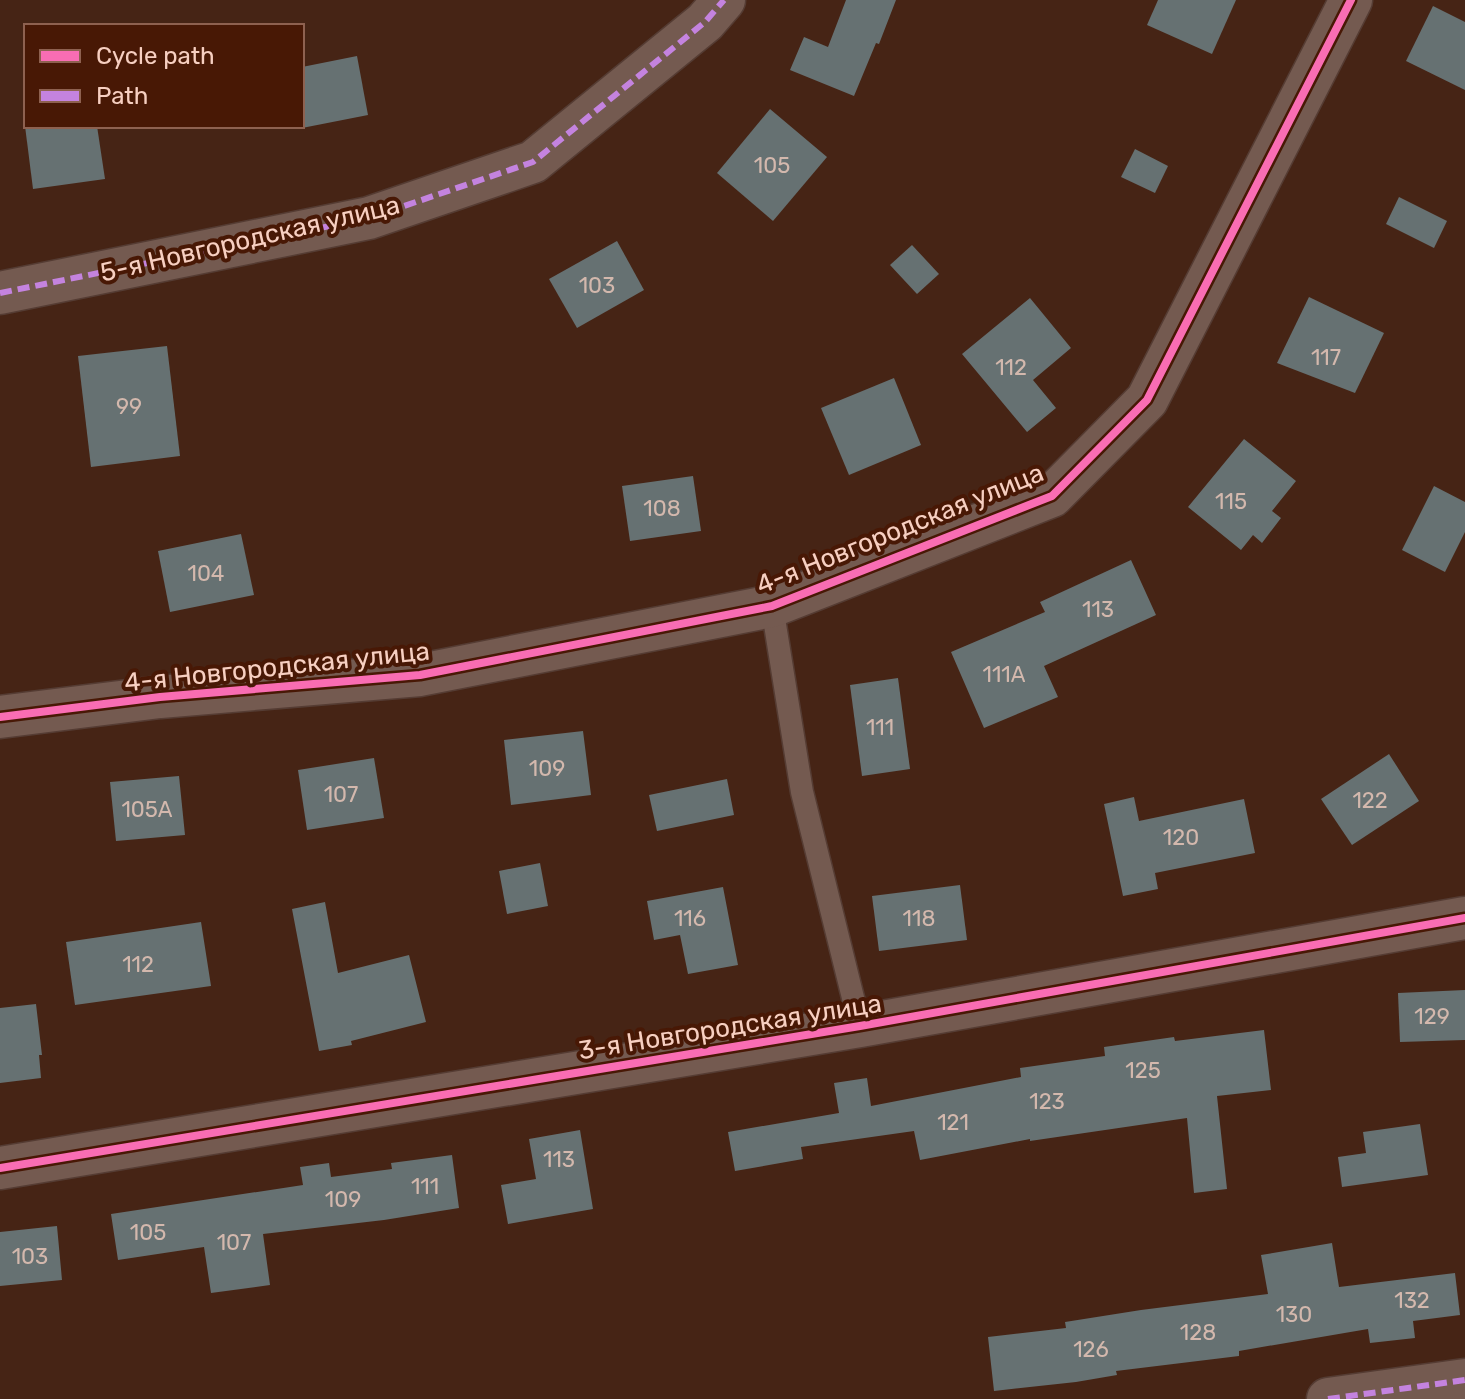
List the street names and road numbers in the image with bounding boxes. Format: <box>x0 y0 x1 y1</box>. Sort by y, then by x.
street label: 5-я Новгородская улица <box>97 189 403 289</box>
street label: 4-я Новгородская улица <box>752 457 1048 601</box>
street label: 4-я Новгородская улица <box>123 636 431 698</box>
street label: 3-я Новгородская улица <box>576 988 884 1066</box>

